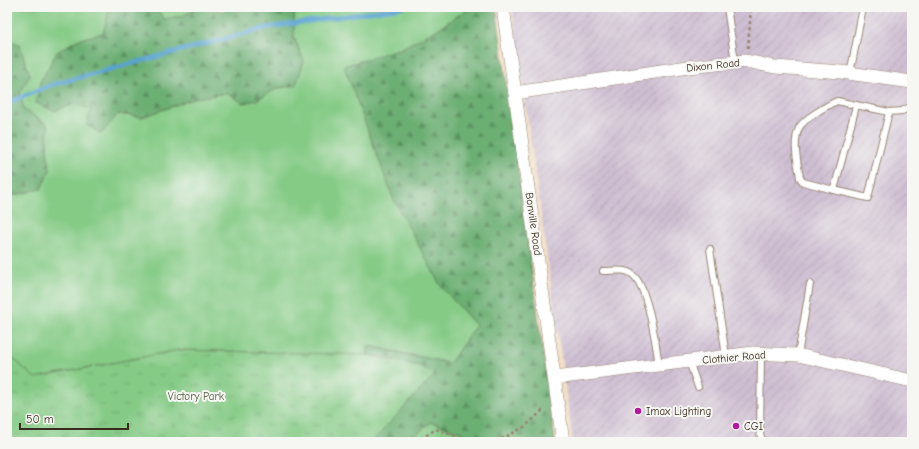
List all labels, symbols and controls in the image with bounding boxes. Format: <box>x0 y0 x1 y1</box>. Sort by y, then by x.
street label: Dixon Road <box>686 56 741 75</box>
street label: Bonville Road <box>523 192 544 257</box>
street label: Clothier Road <box>702 348 767 367</box>
park label: Victory Park <box>168 390 225 403</box>
scale bar <box>20 405 128 431</box>
place label: Imax Lighting <box>646 405 711 418</box>
marker: Imax Lighting <box>633 406 643 416</box>
text: 50 m <box>26 412 54 426</box>
place label: CGI <box>744 420 763 433</box>
marker: CGI <box>731 421 741 431</box>

